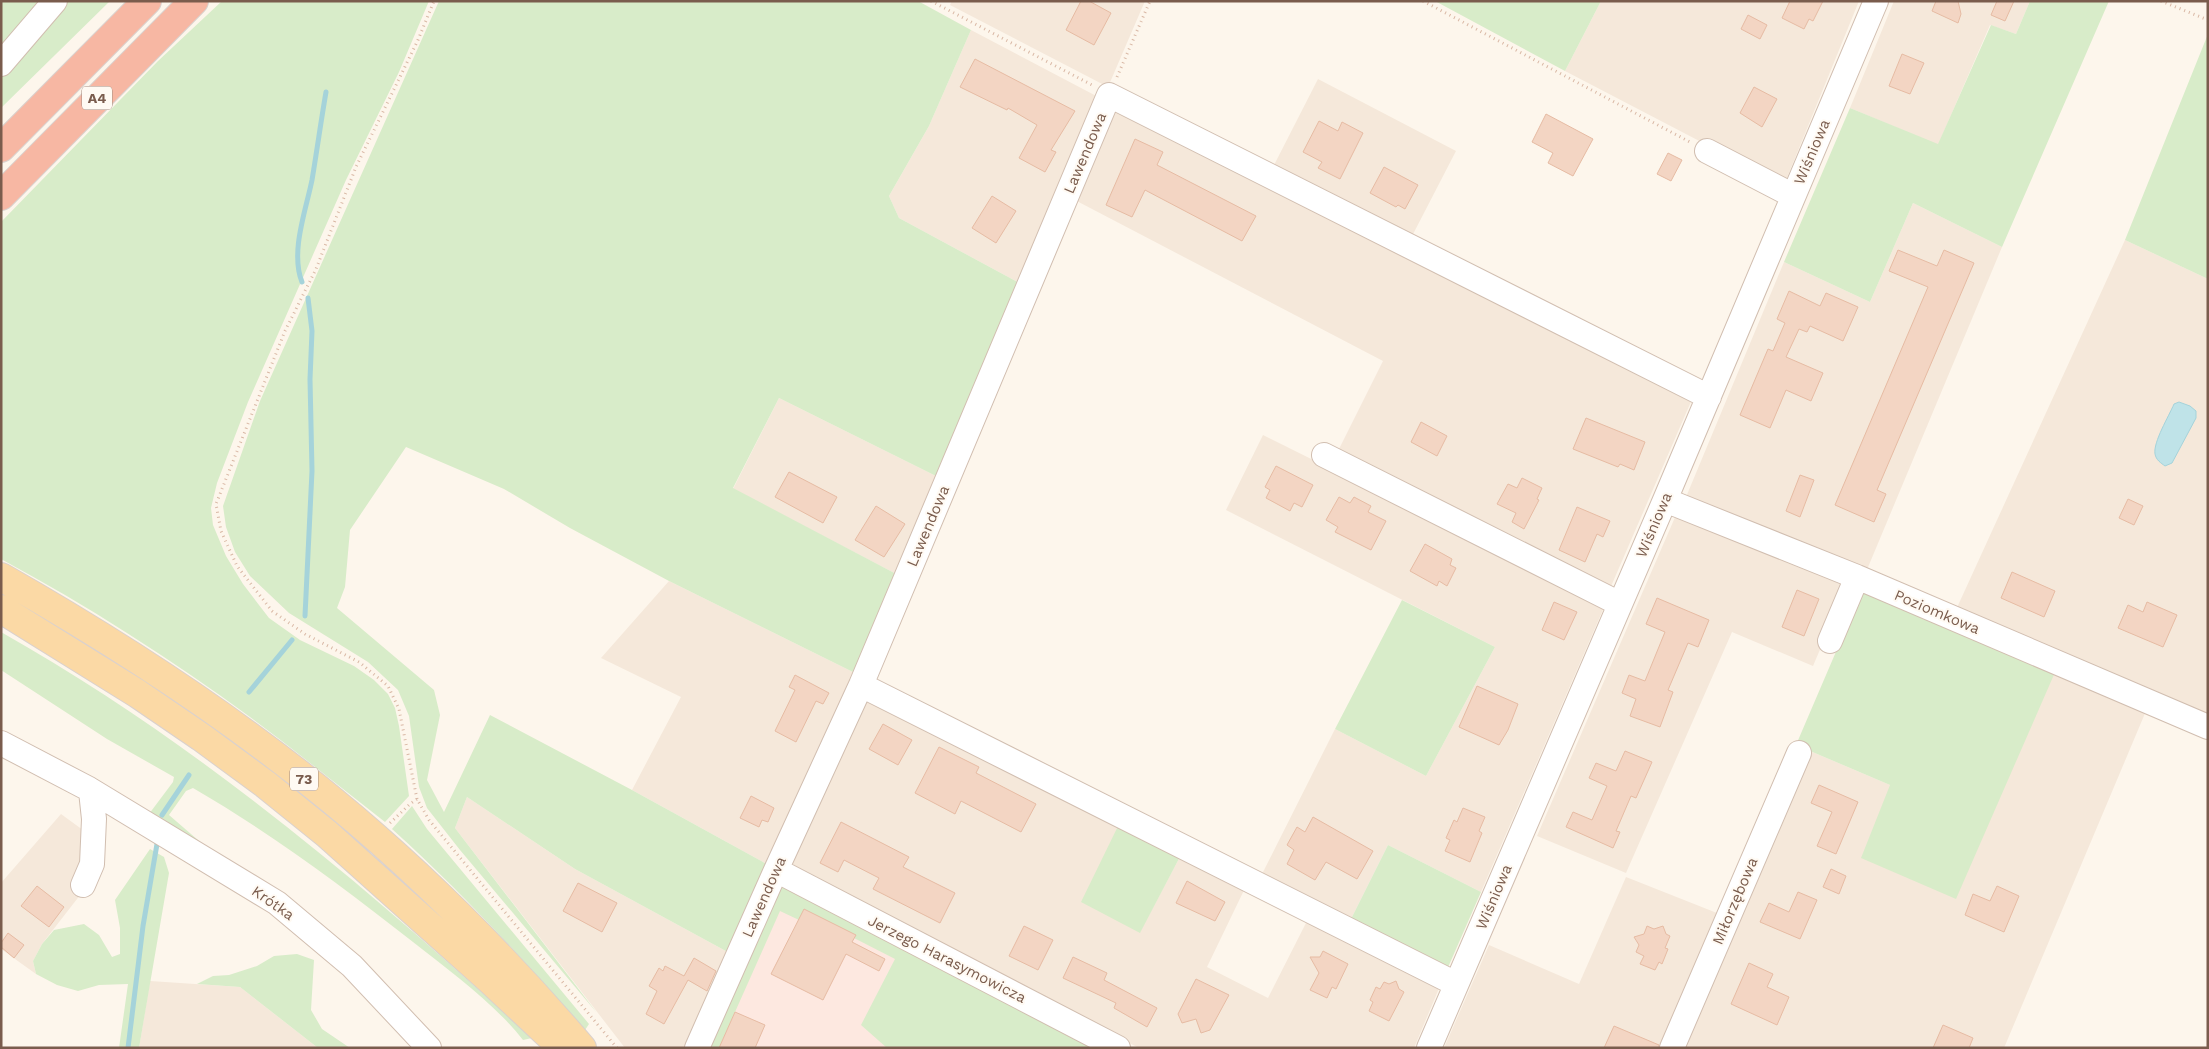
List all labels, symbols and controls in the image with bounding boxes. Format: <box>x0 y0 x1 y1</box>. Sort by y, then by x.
road number: A4 <box>82 86 112 110</box>
street label: Lawendowa <box>1060 109 1110 196</box>
street label: Wiśniowa <box>1790 116 1834 187</box>
street label: Lawendowa <box>903 482 953 569</box>
street label: Wiśniowa <box>1632 489 1676 560</box>
street label: Poziomkowa <box>1892 586 1983 638</box>
road number: 73 <box>290 768 318 791</box>
street label: Lawendowa <box>738 853 790 940</box>
street label: Miłorzębowa <box>1709 854 1762 947</box>
street label: Wiśniowa <box>1472 861 1516 932</box>
street label: Krótka <box>248 882 298 924</box>
street label: Jerzego Harasymowicza <box>865 911 1030 1007</box>

